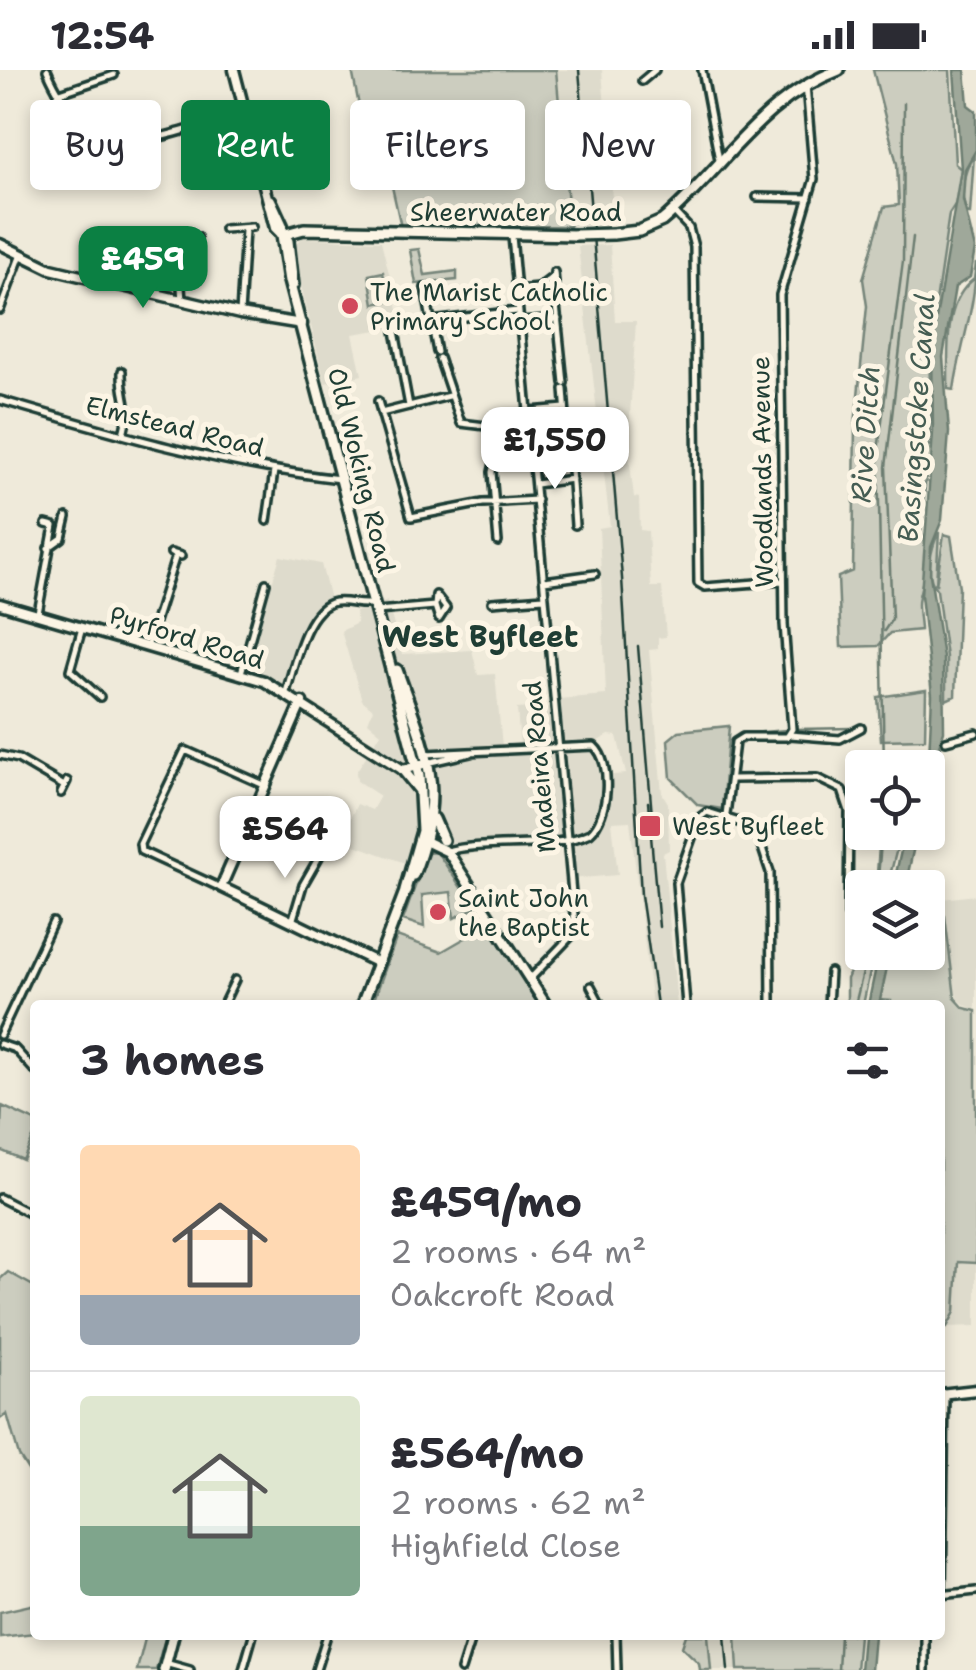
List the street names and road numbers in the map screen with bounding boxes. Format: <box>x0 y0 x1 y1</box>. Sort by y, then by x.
street label: Sheerwater Road <box>410 195 622 229</box>
street label: Woodlands Avenue <box>743 356 781 588</box>
street label: Old Woking Road <box>320 364 404 576</box>
street label: Elmstead Road <box>82 387 268 465</box>
street label: Pyrford Road <box>105 597 269 677</box>
street label: Madeira Road <box>515 680 563 854</box>

